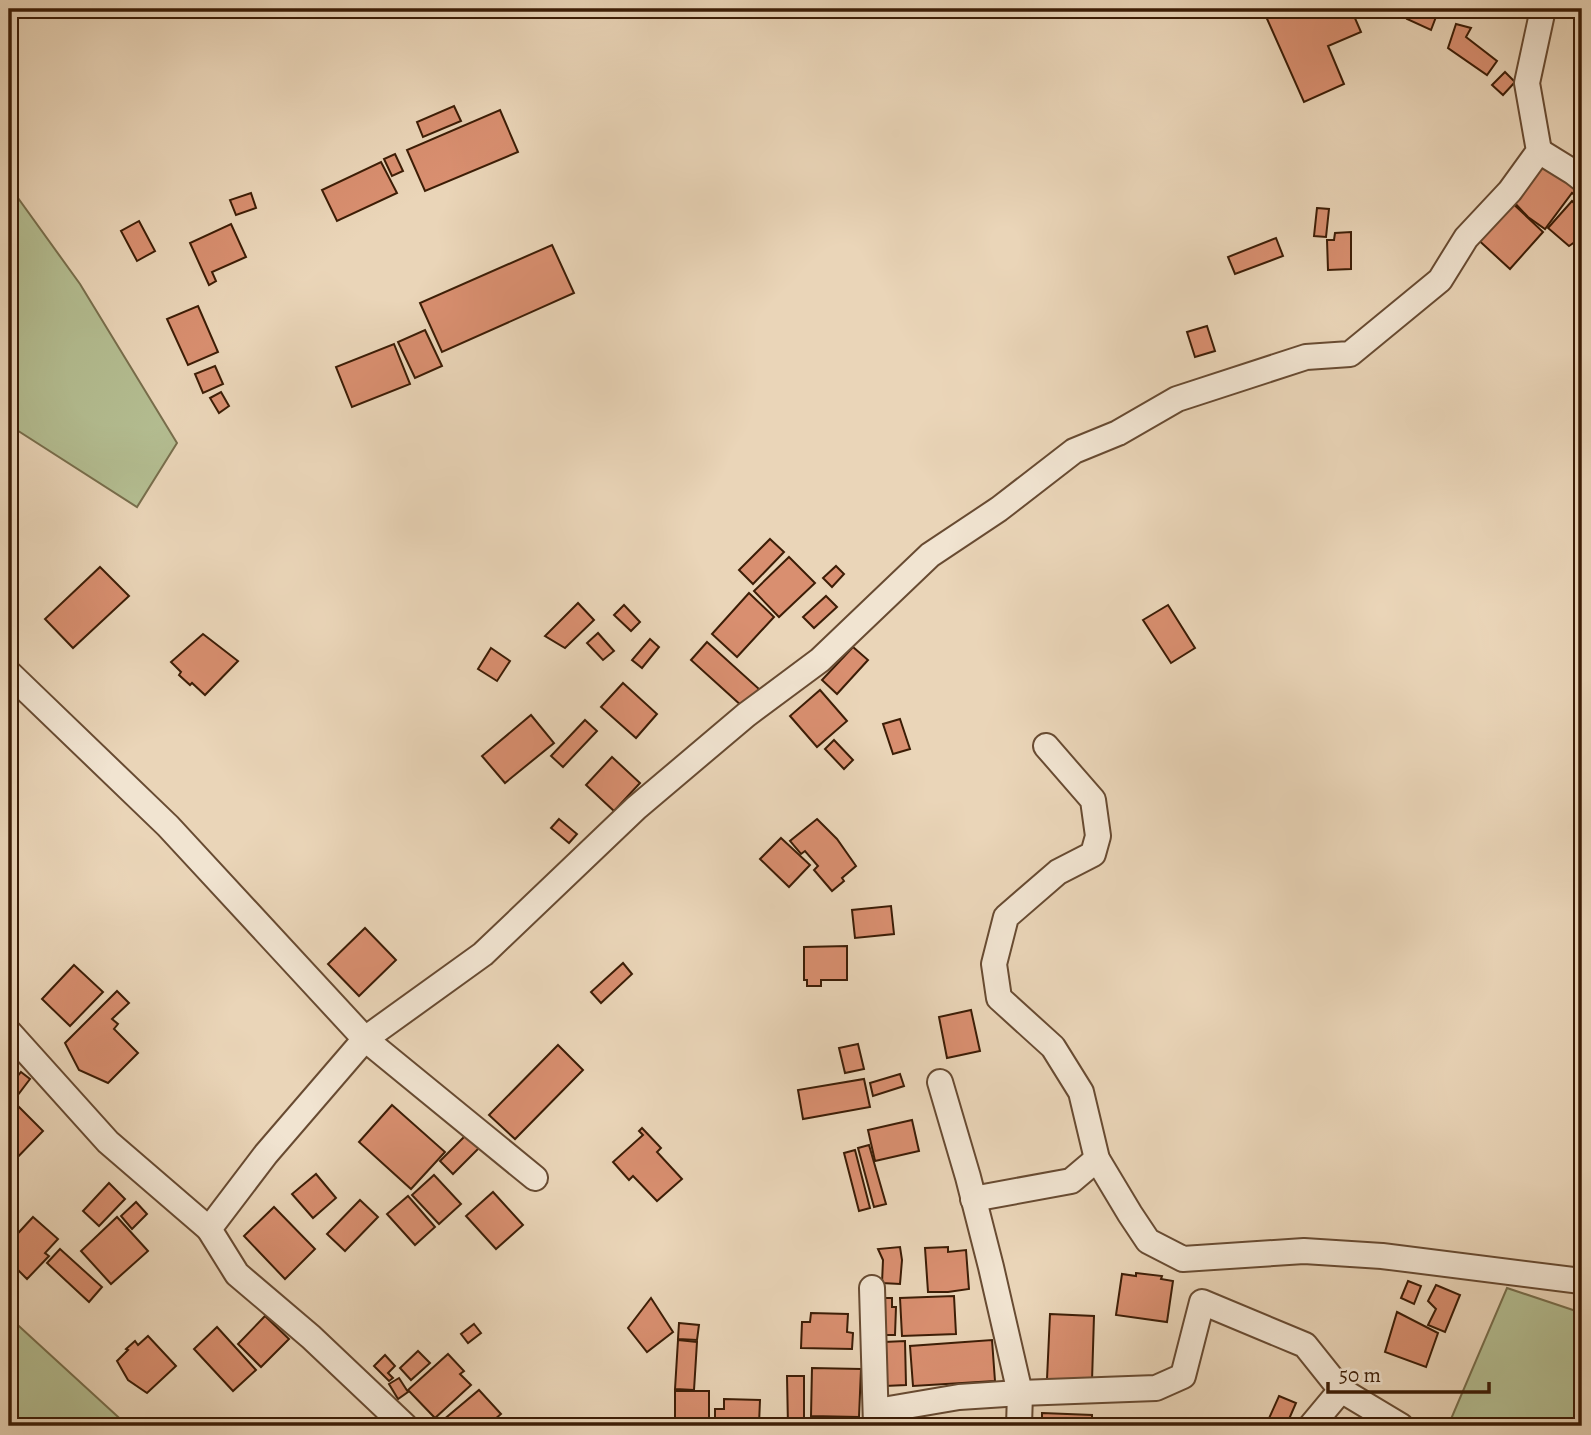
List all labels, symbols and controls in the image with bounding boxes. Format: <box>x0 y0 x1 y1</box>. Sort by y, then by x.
scale bar <box>1328 1351 1490 1395</box>
text: 50 m <box>1339 1361 1381 1389</box>

